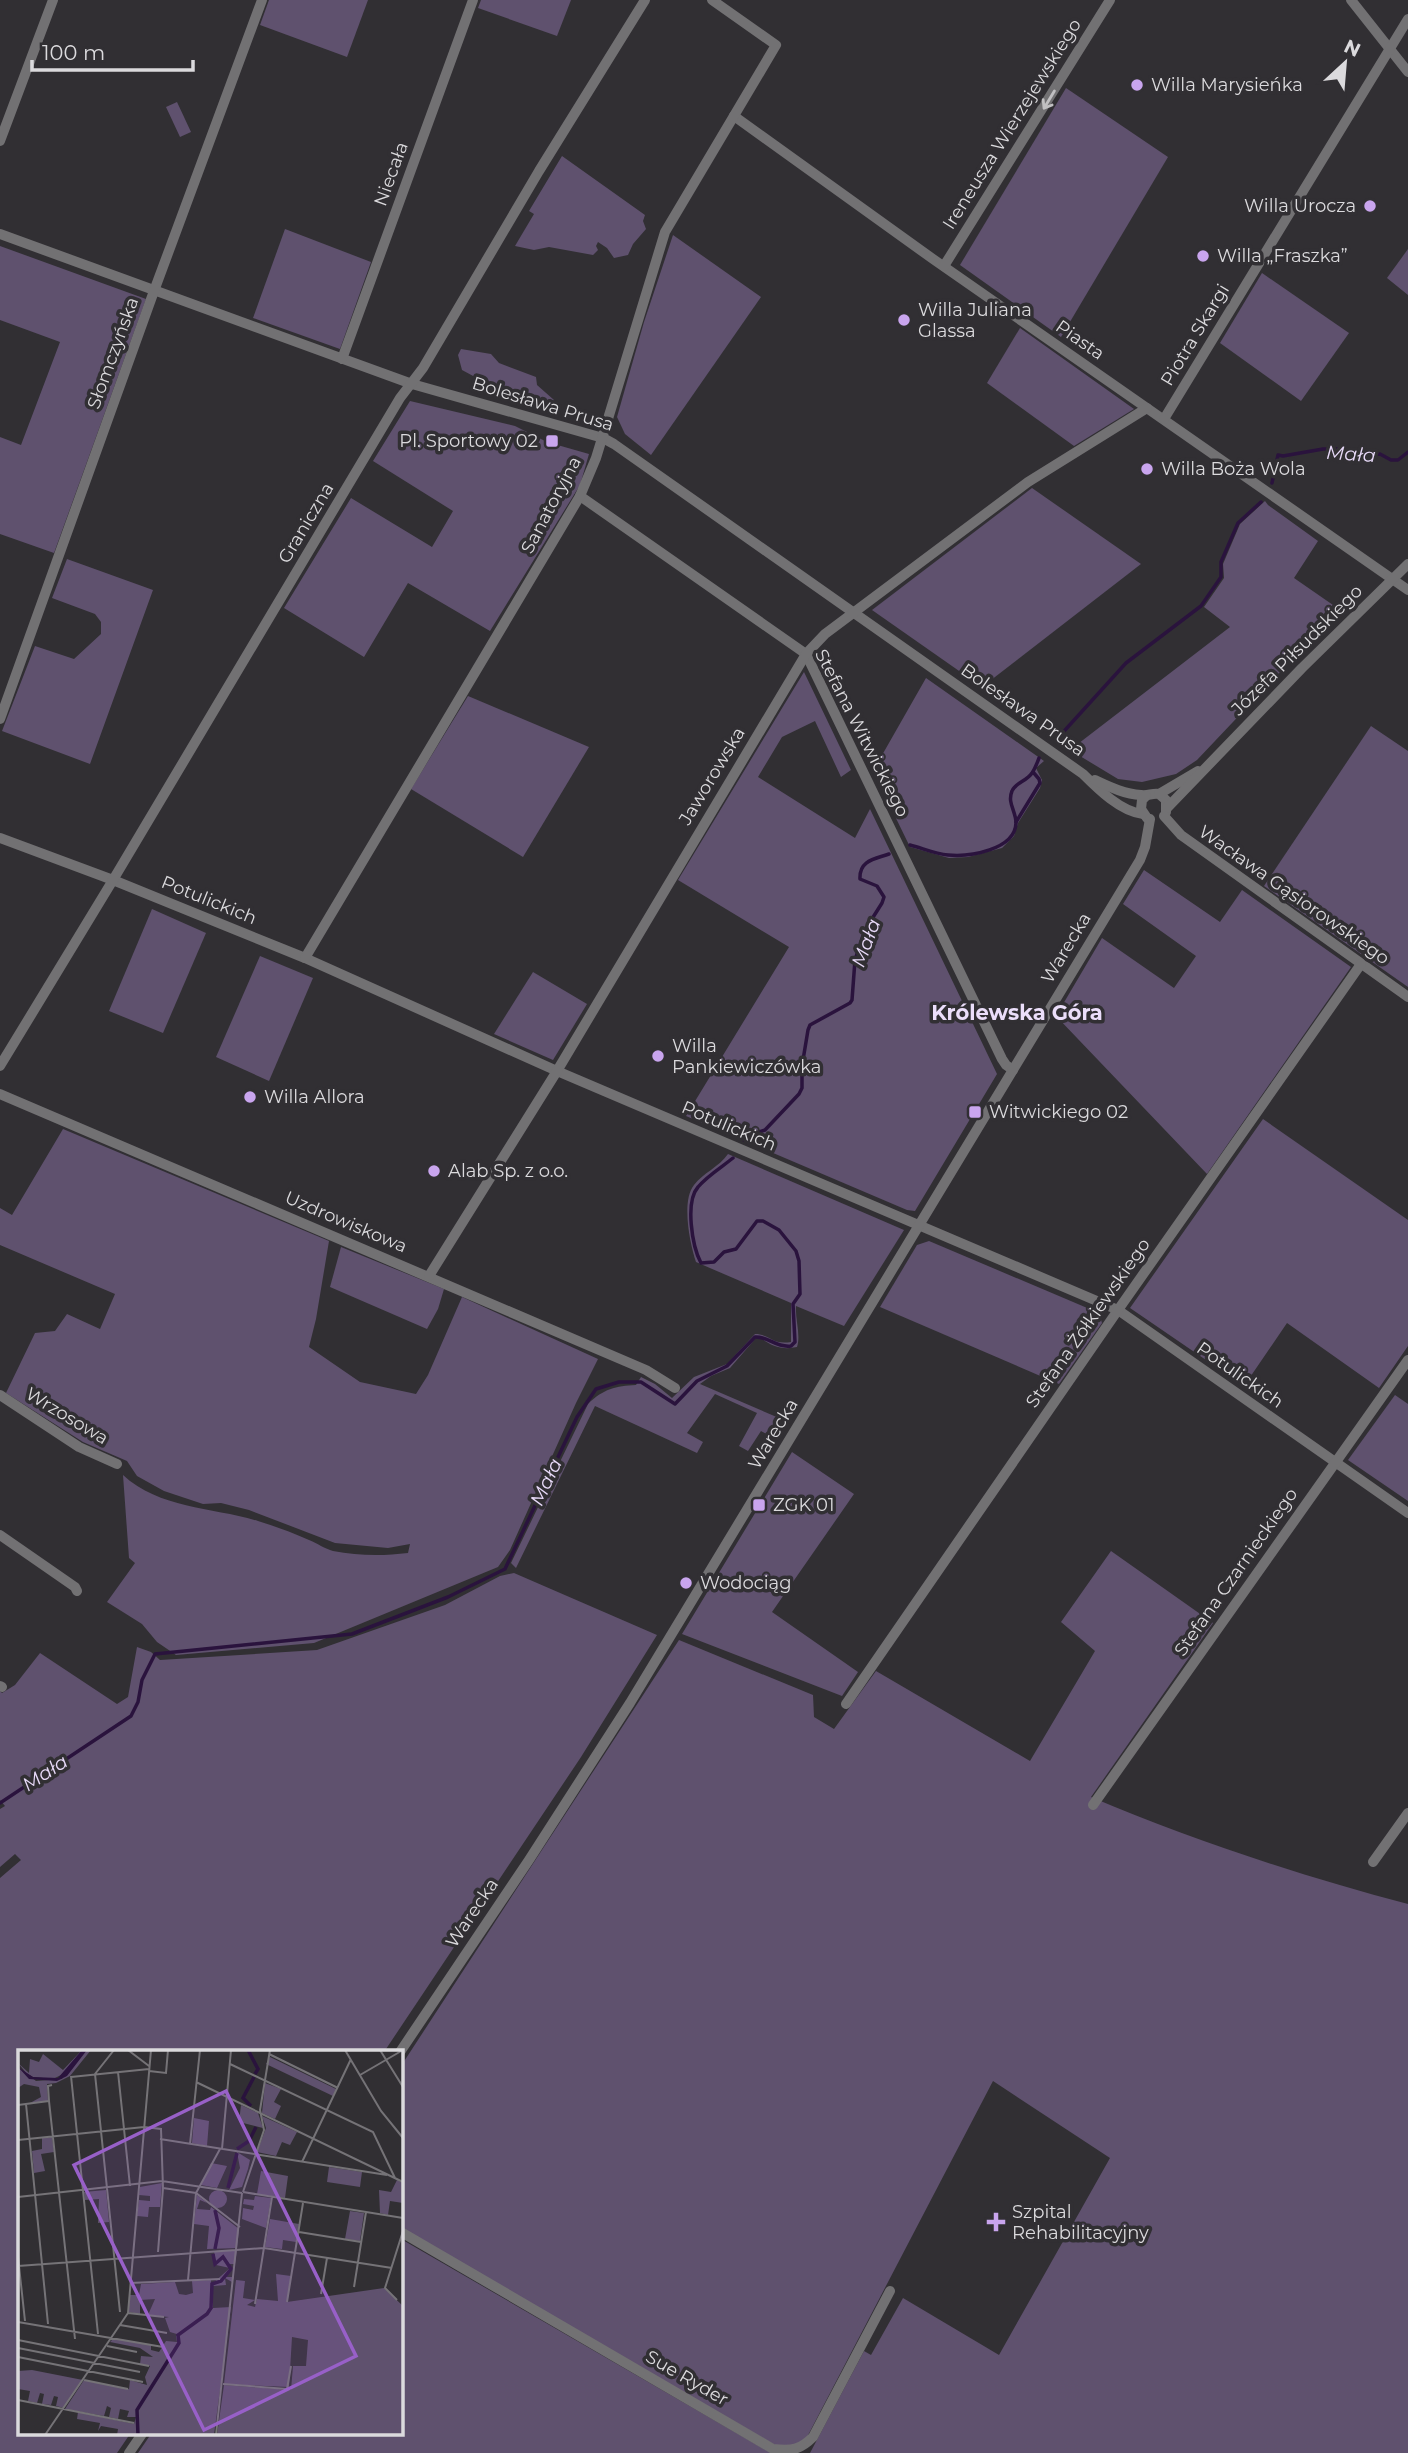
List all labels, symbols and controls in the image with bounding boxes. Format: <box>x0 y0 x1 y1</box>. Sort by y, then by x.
street label: Ireneusza Wierzejewskiego <box>938 15 1086 233</box>
scale bar <box>32 28 192 72</box>
north arrow <box>1310 28 1380 98</box>
text: N <box>1340 34 1364 62</box>
text: 100 m <box>42 40 105 65</box>
place label: Willa Marysieńka <box>1151 74 1303 96</box>
marker: Willa Marysieńka <box>1129 77 1145 93</box>
one-way arrow <box>1041 90 1056 109</box>
street label: Niecała <box>369 139 413 209</box>
place label: Willa Urocza <box>1244 195 1356 217</box>
marker: Willa Urocza <box>1362 198 1378 214</box>
place label: Willa „Fraszka” <box>1217 245 1348 267</box>
marker: Willa „Fraszka” <box>1195 248 1211 264</box>
street label: Piotra Skargi <box>1156 280 1234 390</box>
street label: Słomczyńska <box>83 294 143 412</box>
place label: Willa Juliana Glassa <box>918 299 1032 342</box>
marker: Willa Juliana Glassa <box>896 312 912 328</box>
street label: Piasta <box>1051 315 1109 365</box>
street label: Bolesława Prusa <box>470 372 616 436</box>
place label: Pl. Sportowy 02 <box>399 430 538 452</box>
marker: Pl. Sportowy 02 <box>544 433 560 449</box>
water label: Mała <box>1325 441 1377 467</box>
street label: Sanatoryjna <box>516 453 586 557</box>
place label: Willa Boża Wola <box>1161 458 1306 480</box>
marker: Willa Boża Wola <box>1139 461 1155 477</box>
street label: Graniczna <box>273 479 339 567</box>
street label: Józefa Piłsudskiego <box>1226 580 1367 721</box>
street label: Stefana Witwickiego <box>810 645 914 821</box>
street label: Bolesława Prusa <box>957 659 1089 761</box>
street label: Jaworowska <box>674 723 750 830</box>
street label: Wacława Gąsiorowskiego <box>1194 821 1394 969</box>
street label: Potulickich <box>158 871 260 929</box>
street label: Warecka <box>1036 909 1096 987</box>
water label: Mała <box>847 916 885 970</box>
district label: Królewska Góra <box>931 1000 1103 1025</box>
place label: Willa Pankiewiczówka <box>672 1035 821 1078</box>
marker: Willa Pankiewiczówka <box>650 1048 666 1064</box>
place label: Willa Allora <box>264 1086 365 1108</box>
marker: Willa Allora <box>242 1089 258 1105</box>
street label: Potulickich <box>678 1096 780 1156</box>
place label: Witwickiego 02 <box>989 1101 1128 1123</box>
marker: Witwickiego 02 <box>967 1104 983 1120</box>
place label: Alab Sp. z o.o. <box>448 1160 568 1182</box>
marker: Alab Sp. z o.o. <box>426 1163 442 1179</box>
street label: Uzdrowiskowa <box>282 1186 410 1258</box>
street label: Stefana Żółkiewskiego <box>1021 1234 1155 1412</box>
street label: Potulickich <box>1192 1337 1288 1413</box>
street label: Wrzosowa <box>22 1383 112 1449</box>
street label: Warecka <box>743 1395 803 1473</box>
water label: Mała <box>525 1455 567 1509</box>
street label: Stefana Czarnieckiego <box>1170 1484 1302 1660</box>
place label: ZGK 01 <box>773 1494 834 1516</box>
marker: ZGK 01 <box>751 1497 767 1513</box>
place label: Wodociąg <box>700 1572 792 1594</box>
marker: Wodociąg <box>678 1575 694 1591</box>
water label: Mała <box>18 1750 72 1796</box>
street label: Warecka <box>441 1874 503 1952</box>
inset map <box>18 2050 402 2436</box>
place label: Szpital Rehabilitacyjny <box>1012 2201 1149 2244</box>
marker: Szpital Rehabilitacyjny <box>986 2212 1006 2232</box>
street label: Sue Ryder <box>642 2346 732 2410</box>

